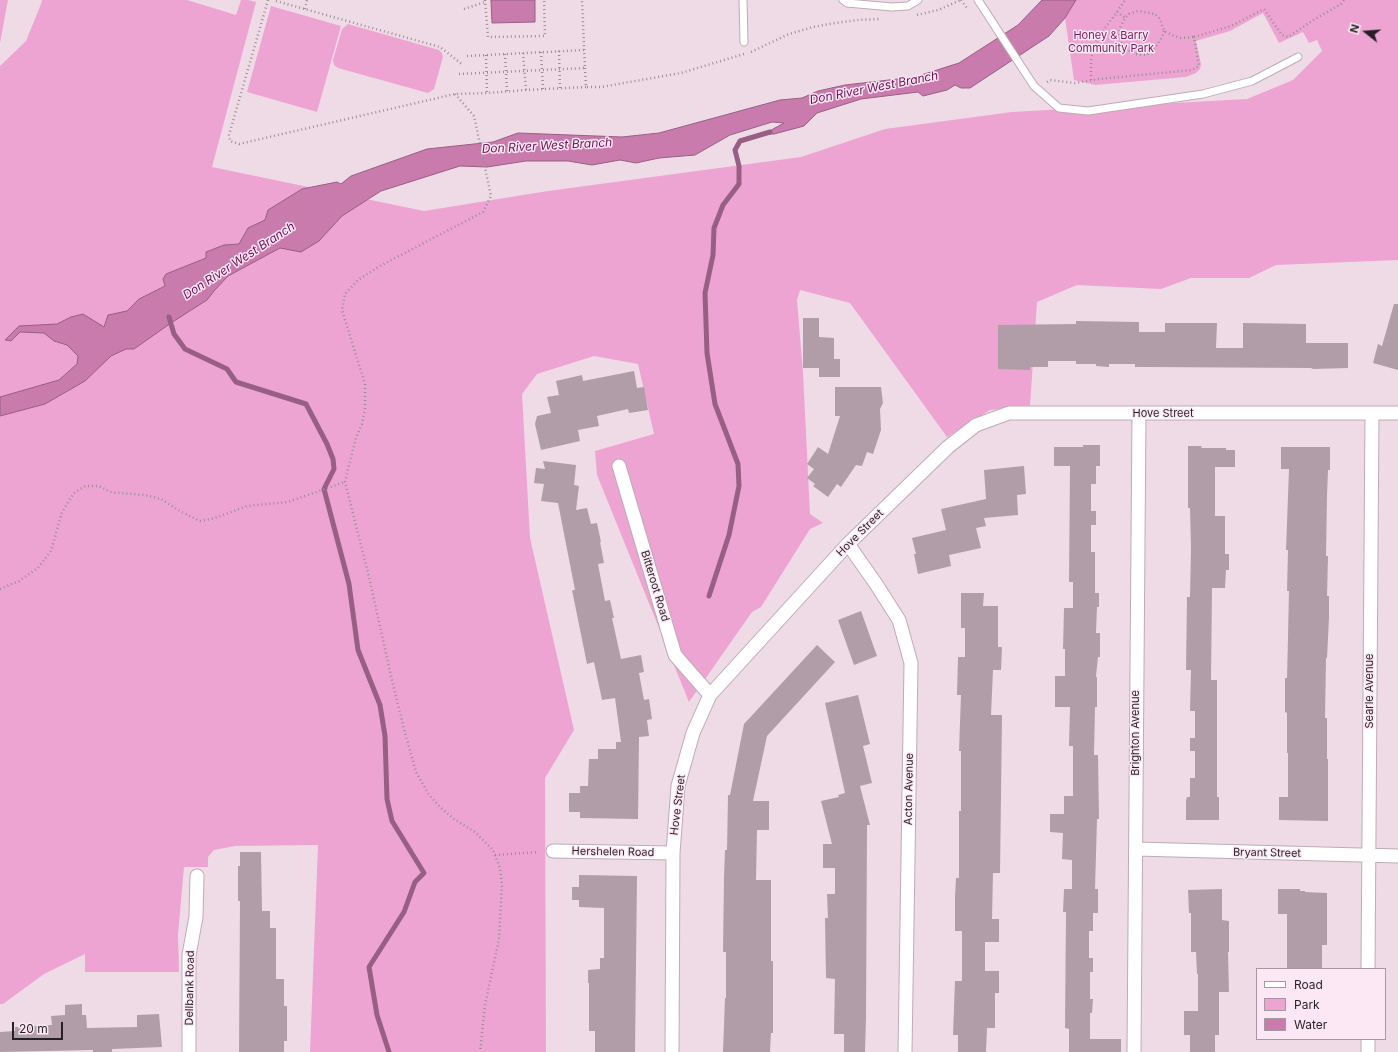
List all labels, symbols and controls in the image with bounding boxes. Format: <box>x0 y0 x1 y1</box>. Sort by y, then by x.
north arrow <box>1346 12 1386 52</box>
text: N <box>1347 22 1362 35</box>
park label: Honey & Barry Community Park <box>1068 29 1154 55</box>
water label: Don River West Branch <box>809 68 939 108</box>
water label: Don River West Branch <box>481 135 613 157</box>
water label: Don River West Branch <box>180 219 298 303</box>
street label: Hove Street <box>1132 407 1194 421</box>
street label: Hove Street <box>834 507 886 559</box>
street label: Bitteroot Road <box>638 549 672 623</box>
street label: Searle Avenue <box>1363 654 1377 728</box>
street label: Brighton Avenue <box>1129 690 1143 776</box>
street label: Acton Avenue <box>902 753 916 825</box>
street label: Hove Street <box>668 774 688 836</box>
street label: Hershelen Road <box>572 845 654 859</box>
street label: Bryant Street <box>1233 846 1301 860</box>
street label: Dellbank Road <box>183 950 197 1026</box>
legend <box>1256 968 1386 1040</box>
text: Road <box>1294 977 1323 992</box>
text: Park <box>1294 997 1320 1012</box>
scale bar <box>14 1014 65 1040</box>
text: Water <box>1294 1017 1327 1032</box>
text: 20 m <box>19 1021 48 1036</box>

